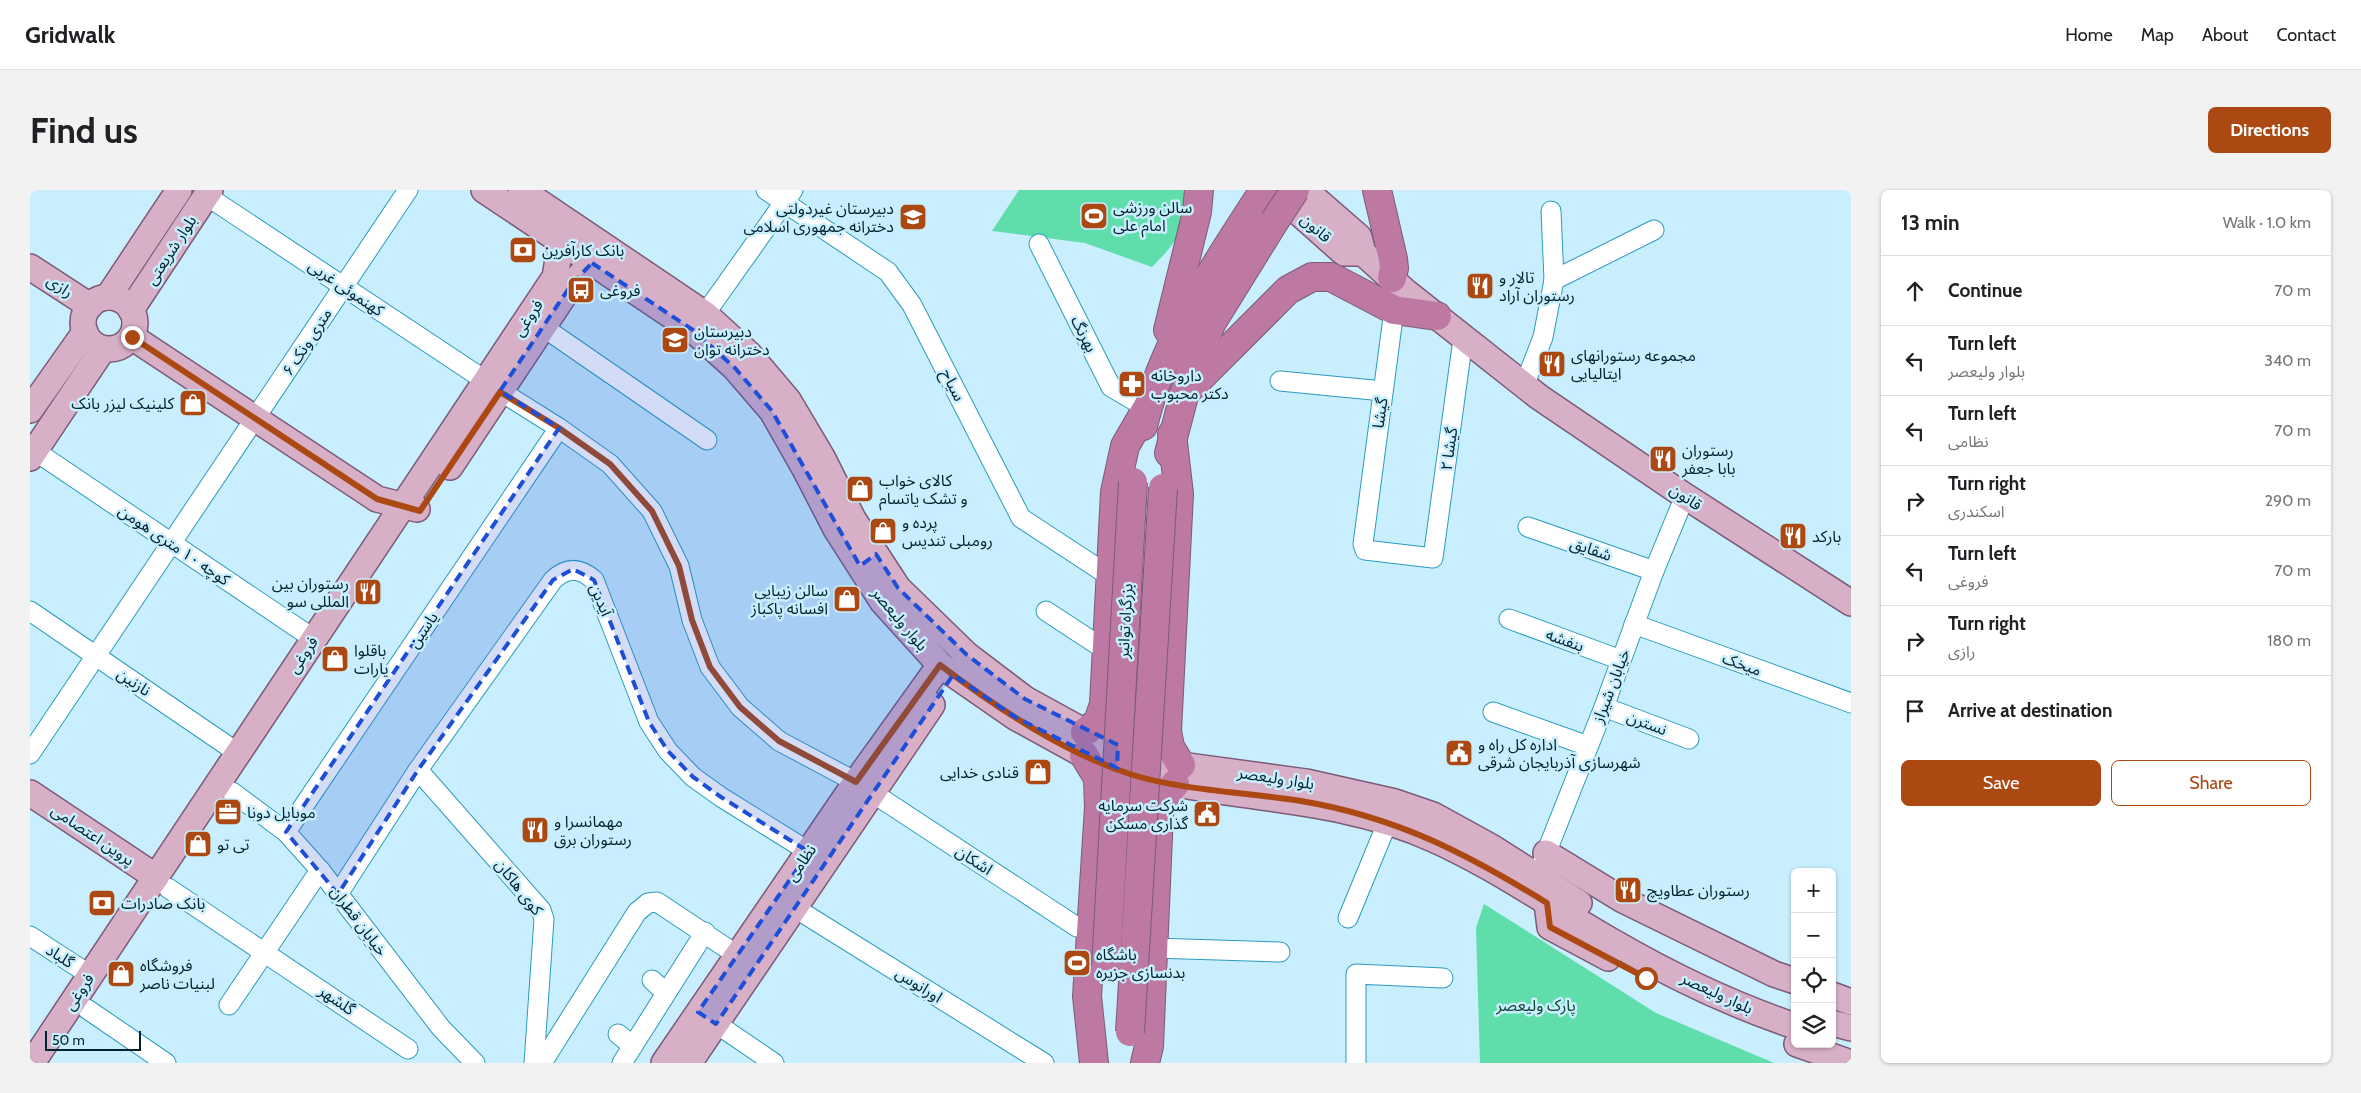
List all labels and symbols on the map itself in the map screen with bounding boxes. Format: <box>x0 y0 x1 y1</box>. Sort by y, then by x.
place label: سالن ورزشی امام علی <box>1113 198 1192 238</box>
place label: دبیرستان غیردولتی دخترانه جمهوری اسلامی <box>743 199 894 236</box>
sports icon: سالن ورزشی امام علی <box>1079 201 1109 231</box>
school or university icon: دبیرستان غیردولتی دخترانه جمهوری اسلامی <box>898 202 928 232</box>
street label: قانون <box>1297 209 1335 247</box>
street label: بلوار شریعتى <box>141 212 201 288</box>
bank icon: بانک کارآفرین <box>508 235 538 265</box>
place label: بانک کارآفرین <box>542 241 624 260</box>
street label: کهنموئی غربی <box>305 256 388 320</box>
place label: تالار و رستوران آراد <box>1499 268 1575 305</box>
street label: رازی <box>43 270 77 302</box>
restaurant icon: تالار و رستوران آراد <box>1465 271 1495 301</box>
bus stop icon: فروغی <box>566 275 596 305</box>
place label: فروغی <box>600 281 640 300</box>
street label: فروغى <box>509 296 547 340</box>
street label: ۶ متری ونک <box>278 305 336 379</box>
street label: بهرنگ <box>1067 313 1101 355</box>
place label: دبیرستان دخترانه توان <box>694 322 770 359</box>
school or university icon: دبیرستان دخترانه توان <box>660 325 690 355</box>
route end <box>121 326 144 349</box>
place label: مجموعه رستورانهای ایتالیایی <box>1571 346 1696 383</box>
restaurant icon: مجموعه رستورانهای ایتالیایی <box>1537 349 1567 379</box>
street label: سیاح <box>934 366 969 406</box>
place label: داروخانه دکتر محبوب <box>1151 366 1229 403</box>
pharmacy icon: داروخانه دکتر محبوب <box>1117 369 1147 399</box>
shop icon: کلینیک لیزر بانک <box>178 388 208 418</box>
place label: کلینیک لیزر بانک <box>71 394 174 413</box>
street label: گیشا <box>1368 396 1392 430</box>
street label: گیشا ۲ <box>1437 426 1461 472</box>
place label: رستوران بابا جعفر <box>1681 441 1736 478</box>
restaurant icon: رستوران بابا جعفر <box>1648 444 1678 474</box>
place label: کالای خواب و تشک یاتسام <box>879 471 968 511</box>
shop icon: کالای خواب و تشک یاتسام <box>845 474 875 504</box>
street label: قانون <box>1666 479 1706 515</box>
street label: کوچه ۱۰ متری هومن <box>114 501 234 590</box>
place label: پرده و رومبلی تندیس <box>902 513 993 550</box>
shop icon: پرده و رومبلی تندیس <box>868 516 898 546</box>
restaurant icon: بارکد <box>1778 521 1808 551</box>
place label: بارکد <box>1812 527 1841 546</box>
street label: شقایق <box>1567 533 1614 566</box>
place label: رستوران بین المللی سو <box>272 574 349 611</box>
restaurant icon: رستوران بین المللی سو <box>353 577 383 607</box>
street label: آیدین <box>586 581 617 620</box>
place label: سالن زیبایی افسانه پاکباز <box>750 581 828 619</box>
street label: بلوار ولیعصر <box>867 583 932 655</box>
street label: بزرگراه توانیر <box>1113 583 1136 660</box>
shop icon: سالن زیبایی افسانه پاکباز <box>832 584 862 614</box>
street label: یاسین <box>404 608 442 652</box>
street label: بنفشه <box>1543 624 1587 656</box>
street label: فروغى <box>284 633 322 677</box>
place label: باقلوا یارات <box>354 641 389 678</box>
shop icon: باقلوا یارات <box>320 644 350 674</box>
street label: خیابان شیراز <box>1588 646 1634 727</box>
street label: میخک <box>1720 648 1764 680</box>
street label: نازنین <box>114 664 154 700</box>
street label: نسترن <box>1624 707 1670 739</box>
place label: اداره کل راه و شهرسازی آذربایجان شرقی <box>1478 735 1641 772</box>
public building icon: اداره کل راه و شهرسازی آذربایجان شرقی <box>1444 738 1474 768</box>
shop icon: قنادی خدایی <box>1023 757 1053 787</box>
street label: بلوار ولیعصر <box>1235 762 1316 793</box>
place label: قنادی خدایی <box>940 763 1019 782</box>
place label: شرکت سرمایه گذاری مسکن <box>1098 796 1188 833</box>
office icon: موبایل دونا <box>213 797 243 827</box>
public building icon: شرکت سرمایه گذاری مسکن <box>1192 799 1222 829</box>
street label: پروین اعتصامى <box>47 800 138 871</box>
place label: موبایل دونا <box>247 803 316 822</box>
place label: مهمانسرا و رستوران برق <box>554 812 632 849</box>
restaurant icon: مهمانسرا و رستوران برق <box>520 815 550 845</box>
shop icon: تی تو <box>183 829 213 859</box>
place label: تی تو <box>217 835 250 854</box>
street label: نظامی <box>782 841 820 885</box>
street label: اشکان <box>952 841 996 879</box>
street label: کوی هاکان <box>491 855 547 919</box>
restaurant icon: رستوران عطاویچ <box>1613 875 1643 905</box>
place label: رستوران عطاویچ <box>1647 881 1750 903</box>
street label: خیابان قطران <box>326 882 392 960</box>
bank icon: بانک صادرات <box>87 888 117 918</box>
place label: بانک صادرات <box>121 894 205 913</box>
street label: گلباد <box>43 940 78 972</box>
place label: باشگاه بدنسازی جزیره <box>1096 945 1185 982</box>
sports icon: باشگاه بدنسازی جزیره <box>1062 948 1092 978</box>
place label: فروشگاه لبنیات ناصر <box>139 956 215 993</box>
shop icon: فروشگاه لبنیات ناصر <box>106 959 136 989</box>
street label: اورانوس <box>892 963 946 1007</box>
route start <box>1635 967 1658 990</box>
street label: بلوار ولیعصر <box>1677 968 1756 1018</box>
street label: فروغى <box>60 970 98 1014</box>
street label: گلشهر <box>315 981 359 1019</box>
park label: پارک ولیعصر <box>1495 996 1576 1016</box>
scale bar <box>45 1028 141 1051</box>

